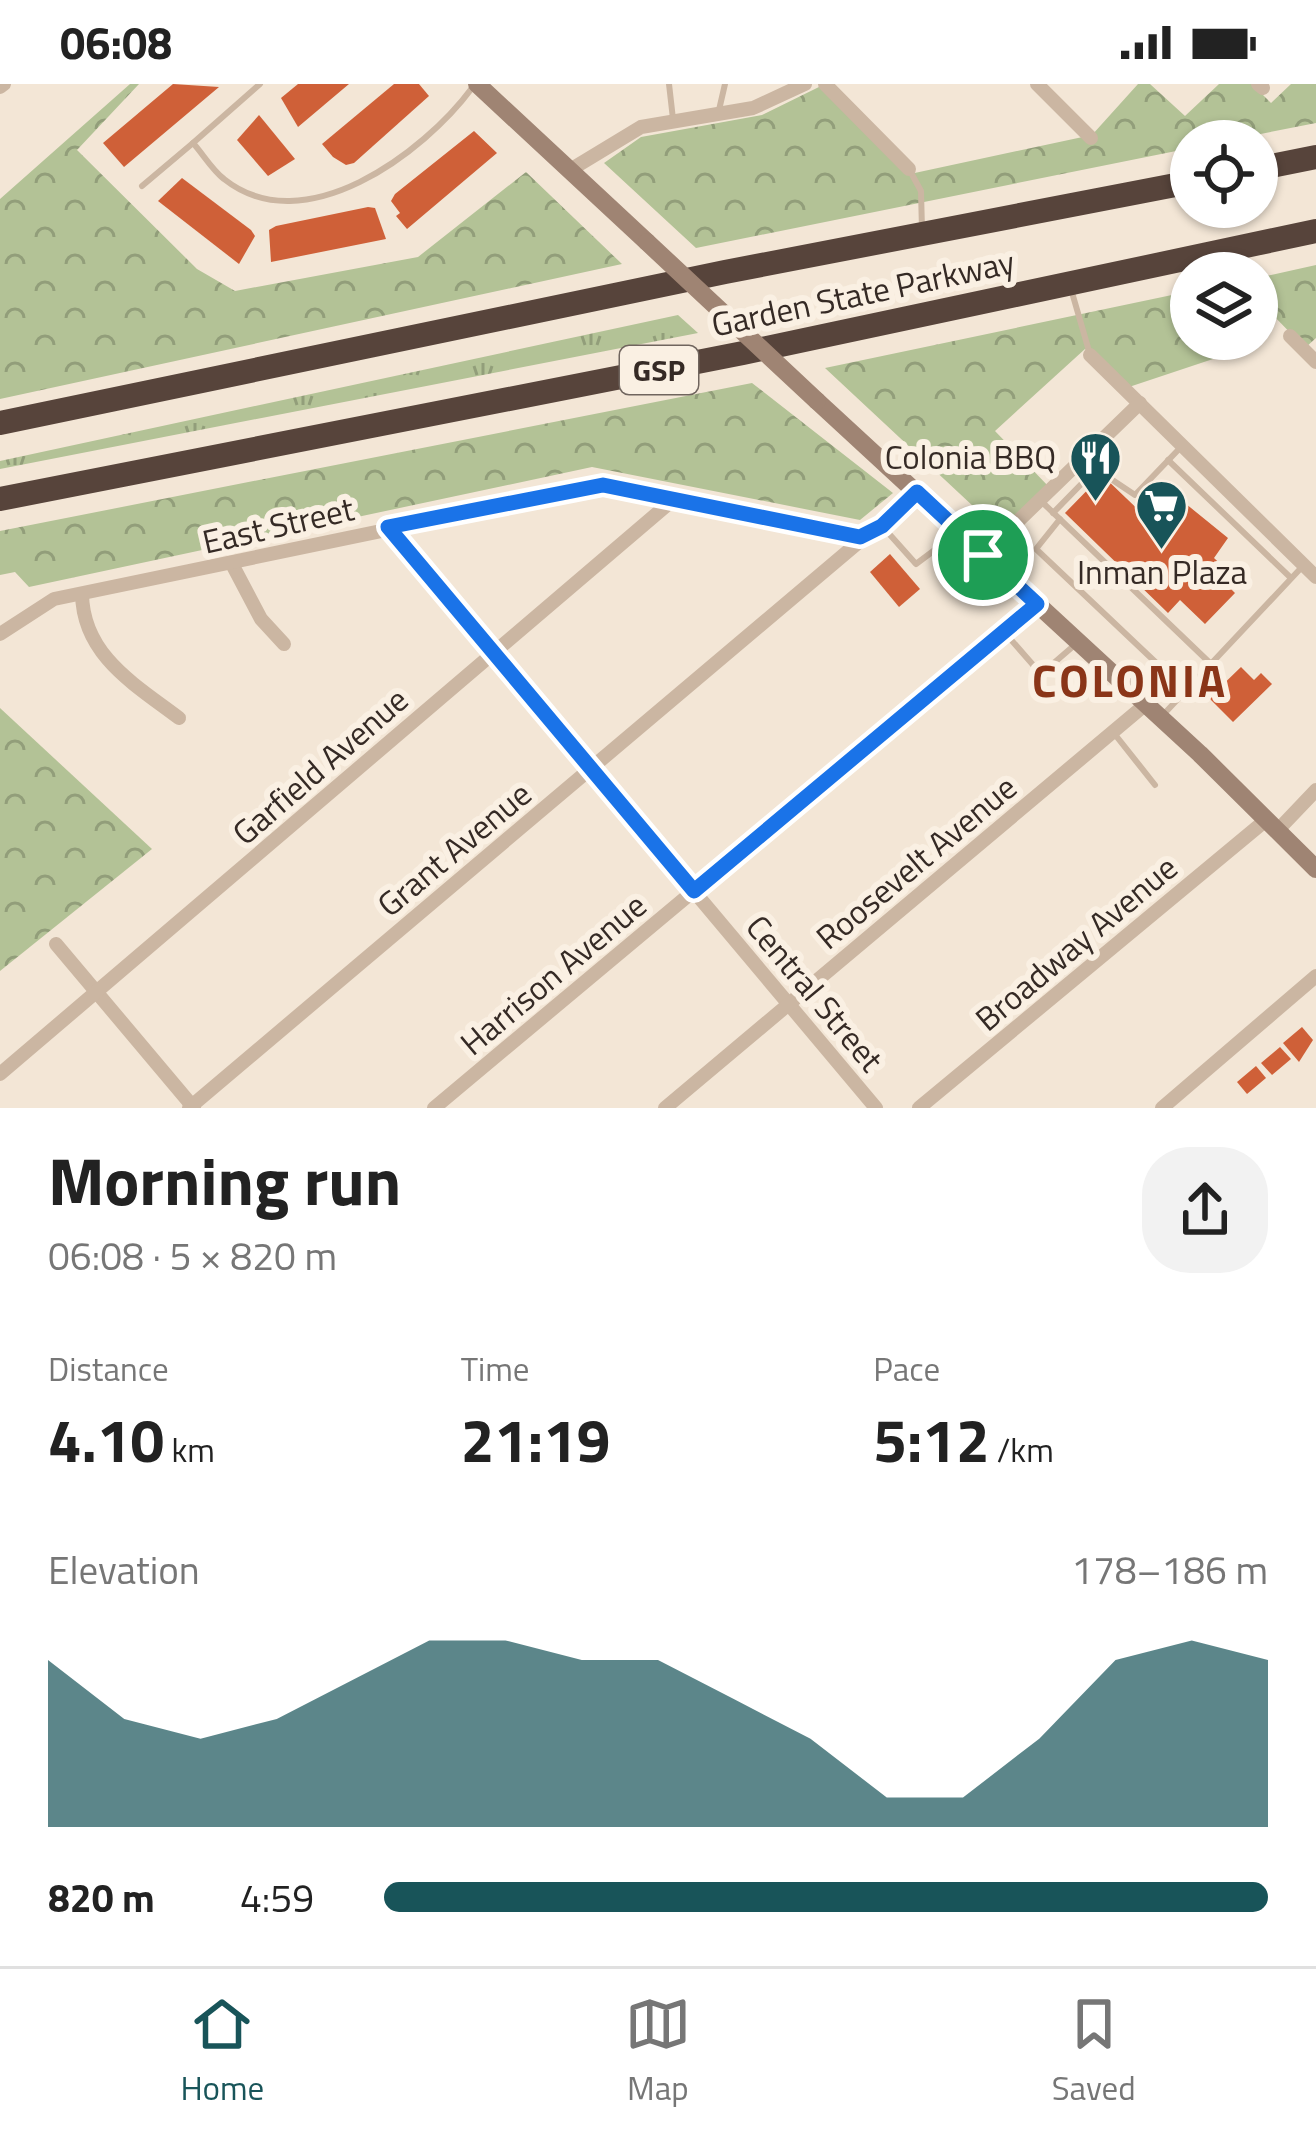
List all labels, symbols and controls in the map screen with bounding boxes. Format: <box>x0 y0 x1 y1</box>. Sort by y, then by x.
text: 06:08 <box>60 8 172 76</box>
map controls <box>1170 120 1278 360</box>
button: locate <box>1170 120 1278 228</box>
street label: Garden State Parkway <box>707 236 1019 350</box>
button: layers <box>1170 252 1278 360</box>
road number: GSP <box>620 346 698 394</box>
restaurant icon: Colonia BBQ <box>1067 429 1123 503</box>
place label: Colonia BBQ <box>885 432 1056 482</box>
supermarket icon: Inman Plaza <box>1134 477 1190 551</box>
street label: East Street <box>197 483 359 567</box>
pin <box>932 504 1034 606</box>
icon: arrive <box>950 522 1016 588</box>
place label: Inman Plaza <box>1077 547 1247 597</box>
district label: COLONIA <box>1032 646 1228 714</box>
street label: Garfield Avenue <box>221 675 419 857</box>
street label: Roosevelt Avenue <box>805 763 1027 961</box>
street label: Grant Avenue <box>366 769 542 929</box>
street label: Broadway Avenue <box>964 843 1188 1043</box>
street label: Harrison Avenue <box>449 881 657 1067</box>
street label: Central Street <box>734 904 896 1083</box>
text: Morning run <box>48 1130 401 1231</box>
button: share <box>1142 1147 1268 1273</box>
text: 06:08 · 5 × 820 m <box>48 1226 337 1285</box>
text: Distance <box>48 1344 169 1394</box>
text: Time <box>461 1344 530 1394</box>
text: Pace <box>873 1344 940 1394</box>
text: 4.10 <box>48 1394 164 1485</box>
text: 21:19 <box>461 1394 610 1485</box>
text: 5:12 <box>873 1394 990 1485</box>
text: km <box>164 1425 215 1475</box>
text: /km <box>990 1425 1054 1475</box>
text: Elevation <box>48 1540 200 1599</box>
text: 178–186 m <box>1071 1540 1268 1599</box>
text: 820 m <box>48 1868 155 1927</box>
text: 4:59 <box>240 1868 314 1927</box>
tab: Home <box>180 1991 264 2113</box>
tab: Map <box>625 1991 691 2113</box>
tab: Saved <box>1052 1991 1136 2113</box>

